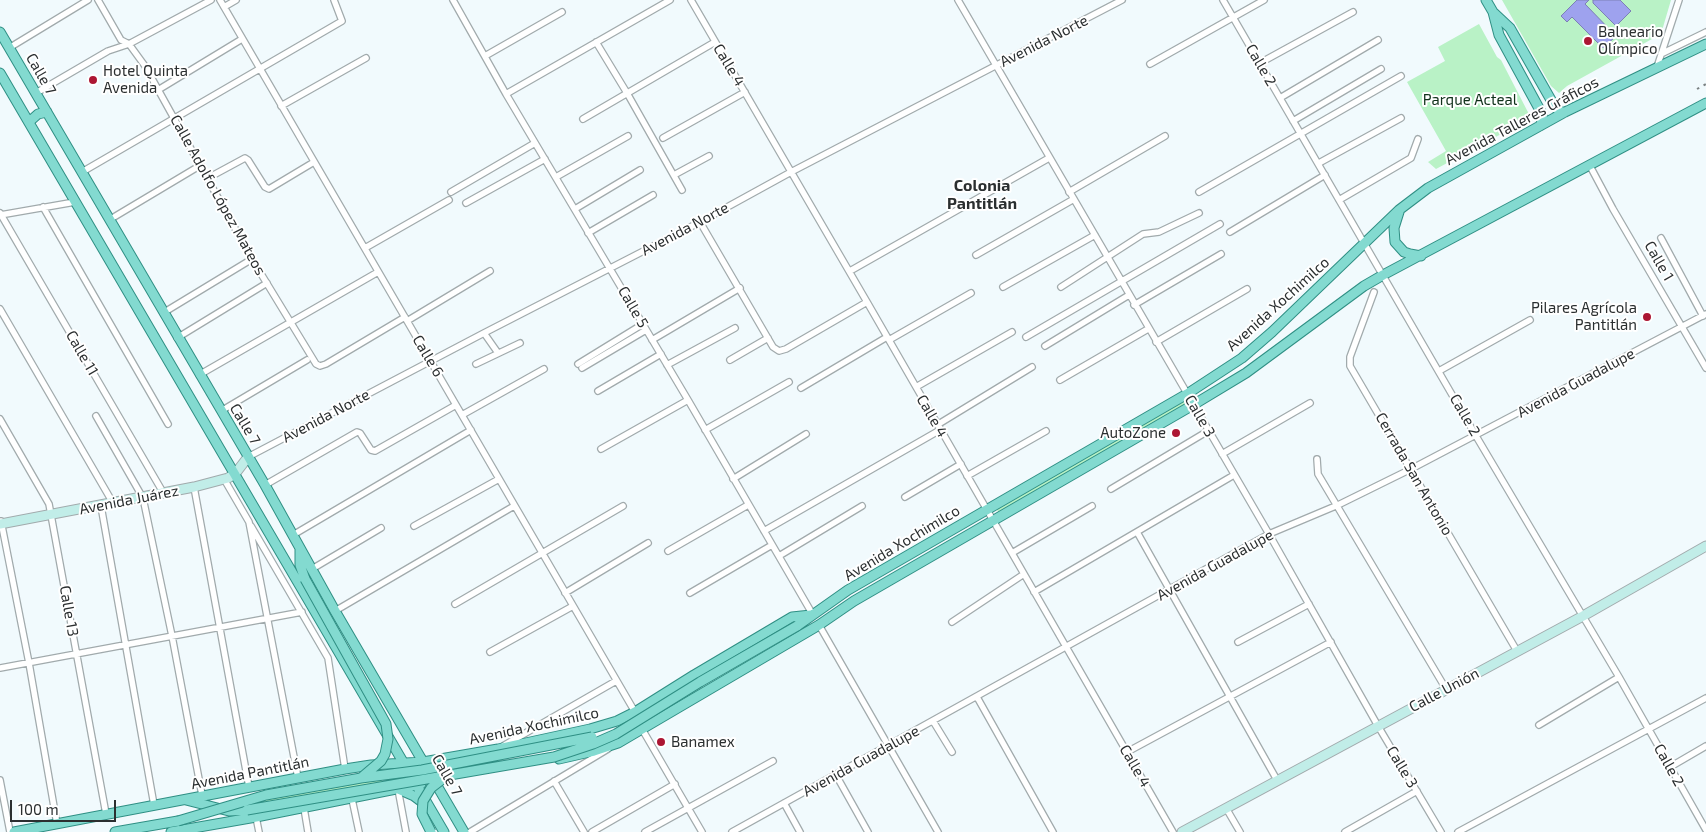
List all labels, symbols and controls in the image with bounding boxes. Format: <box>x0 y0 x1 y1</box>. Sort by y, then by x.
street label: Avenida Norte <box>997 11 1091 71</box>
place label: Balneario Olímpico <box>1598 23 1663 58</box>
marker: Balneario Olímpico <box>1582 35 1594 47</box>
street label: Calle 4 <box>709 41 749 89</box>
street label: Calle 2 <box>1242 41 1280 89</box>
street label: Calle 7 <box>22 50 60 98</box>
place label: Hotel Quinta Avenida <box>103 62 188 97</box>
street label: Avenida Talleres Gráficos <box>1442 73 1602 169</box>
marker: Hotel Quinta Avenida <box>87 74 99 86</box>
park label: Parque Acteal <box>1423 91 1517 109</box>
street label: Calle Adolfo López Mateos <box>166 112 270 278</box>
district label: Colonia Pantitlán <box>947 176 1017 214</box>
street label: Avenida Norte <box>638 198 732 260</box>
street label: Calle 1 <box>1640 238 1678 284</box>
street label: Avenida Xochimilco <box>1223 253 1333 355</box>
street label: Calle 5 <box>614 283 652 331</box>
place label: Pilares Agrícola Pantitlán <box>1531 299 1637 334</box>
marker: Pilares Agrícola Pantitlán <box>1641 311 1653 323</box>
street label: Calle 11 <box>62 327 102 379</box>
street label: Calle 6 <box>409 332 447 380</box>
street label: Avenida Guadalupe <box>1514 344 1638 422</box>
street label: Avenida Norte <box>279 385 373 447</box>
street label: Calle 4 <box>913 391 951 441</box>
street label: Calle 2 <box>1446 391 1484 439</box>
street label: Calle 3 <box>1181 392 1219 440</box>
street label: Calle 7 <box>226 400 264 448</box>
street label: Cerrada San Antonio <box>1371 409 1457 539</box>
place label: AutoZone <box>1100 424 1166 442</box>
marker: AutoZone <box>1170 427 1182 439</box>
street label: Avenida Juárez <box>78 482 180 518</box>
street label: Avenida Xochimilco <box>841 501 963 585</box>
street label: Avenida Guadalupe <box>1154 526 1276 604</box>
street label: Calle 13 <box>56 584 82 638</box>
street label: Calle Unión <box>1406 664 1482 716</box>
street label: Avenida Xochimilco <box>468 703 600 749</box>
street label: Avenida Guadalupe <box>800 722 922 800</box>
place label: Banamex <box>671 733 735 751</box>
marker: Banamex <box>655 736 667 748</box>
street label: Calle 4 <box>1116 741 1154 791</box>
street label: Calle 2 <box>1650 741 1688 789</box>
street label: Calle 3 <box>1383 743 1421 791</box>
street label: Calle 7 <box>428 751 466 799</box>
street label: Avenida Pantitlán <box>189 753 311 793</box>
scale bar <box>12 790 119 822</box>
text: 100 m <box>18 800 59 818</box>

